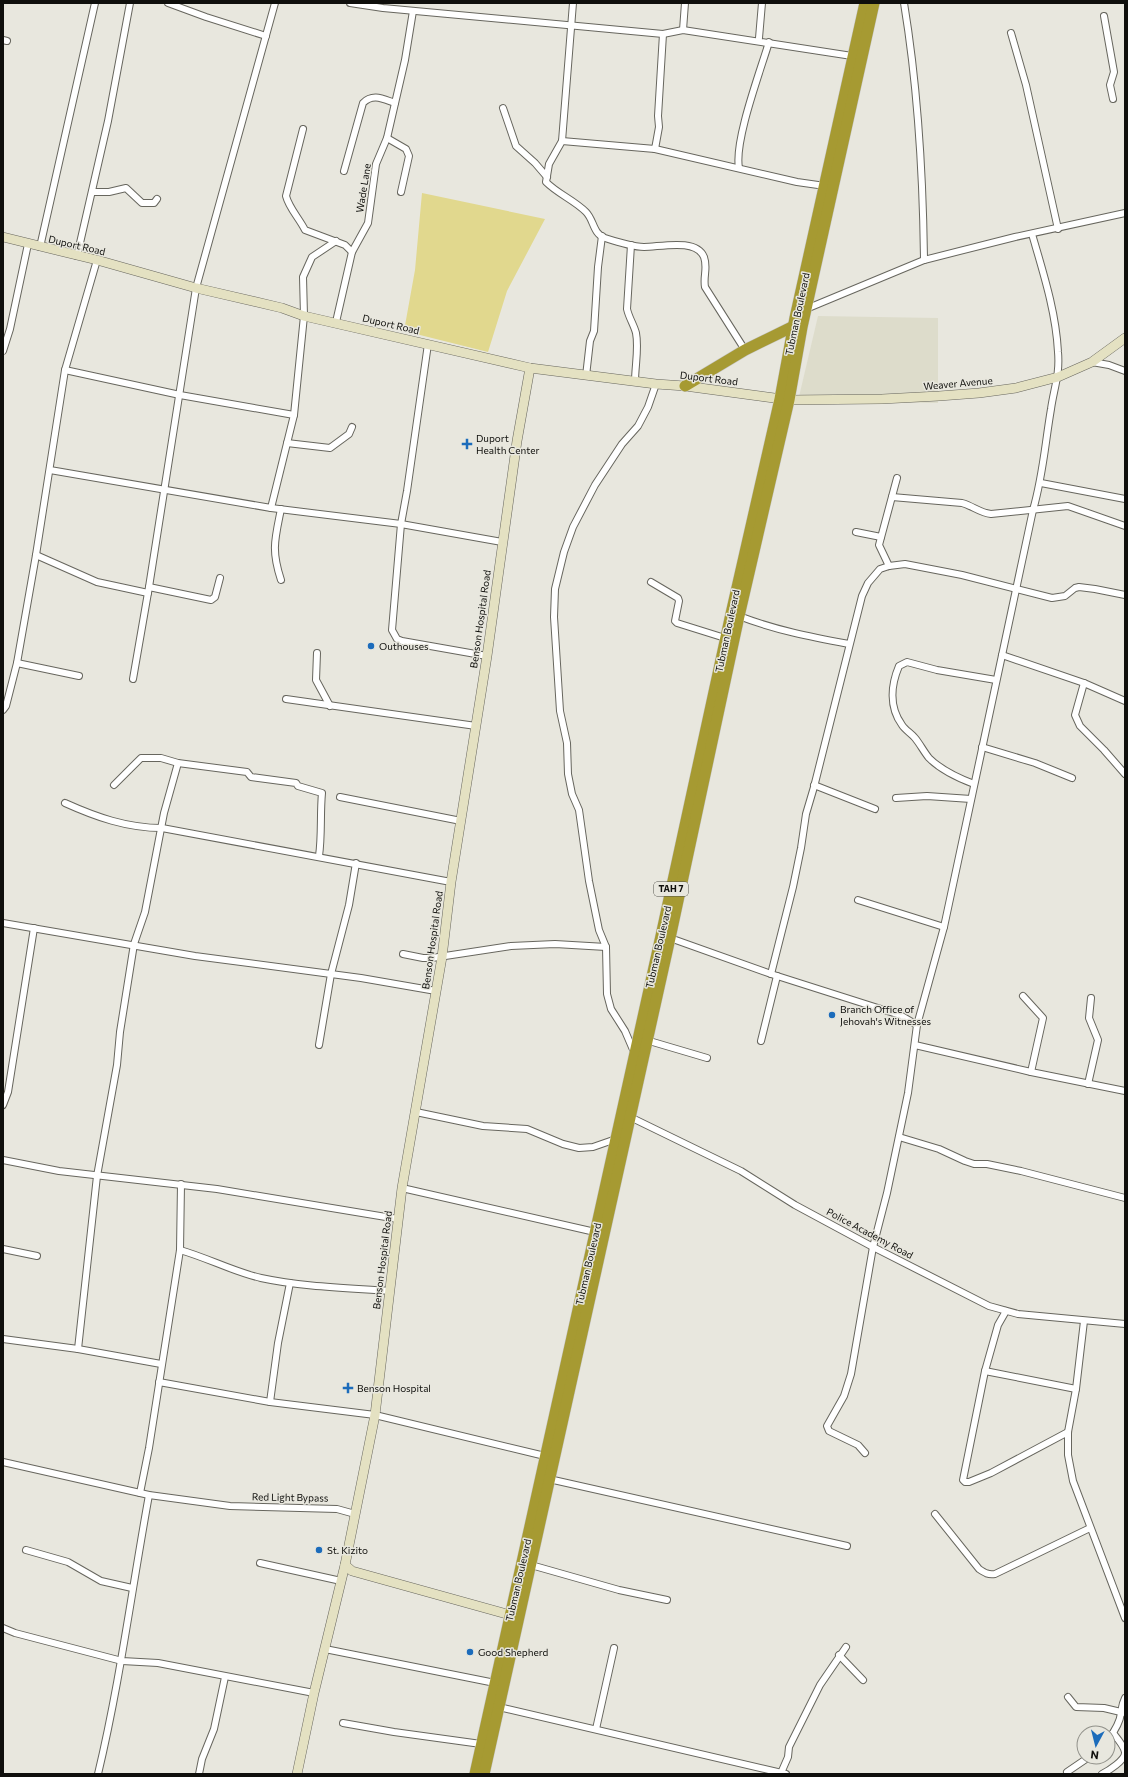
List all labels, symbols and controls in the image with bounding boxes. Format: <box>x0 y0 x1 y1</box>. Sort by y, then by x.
street label: Wade Lane <box>353 162 373 214</box>
street label: Duport Road <box>47 233 107 257</box>
street label: Tubman Boulevard <box>782 271 812 356</box>
street label: Duport Road <box>361 312 421 336</box>
street label: Duport Road <box>679 368 739 388</box>
street label: Weaver Avenue <box>923 374 993 392</box>
place label: Duport Health Center <box>476 432 539 456</box>
marker: Duport Health Center <box>461 438 473 450</box>
street label: Benson Hospital Road <box>467 569 493 669</box>
street label: Tubman Boulevard <box>712 588 742 673</box>
place label: Outhouses <box>379 640 429 652</box>
marker: Outhouses <box>366 641 376 651</box>
road number: TAH 7 <box>654 882 688 896</box>
street label: Benson Hospital Road <box>419 890 445 990</box>
street label: Tubman Boulevard <box>643 904 673 989</box>
place label: Branch Office of Jehovah's Witnesses <box>840 1003 931 1027</box>
marker: Branch Office of Jehovah's Witnesses <box>827 1010 837 1020</box>
street label: Police Academy Road <box>825 1205 916 1261</box>
street label: Benson Hospital Road <box>370 1210 394 1310</box>
street label: Tubman Boulevard <box>573 1221 603 1306</box>
marker: Benson Hospital <box>342 1382 354 1394</box>
place label: Benson Hospital <box>357 1382 431 1394</box>
street label: Red Light Bypass <box>252 1490 329 1504</box>
street label: Tubman Boulevard <box>503 1537 533 1622</box>
place label: St. Kizito <box>327 1544 368 1556</box>
marker: St. Kizito <box>314 1545 324 1555</box>
place label: Good Shepherd <box>478 1646 549 1658</box>
marker: Good Shepherd <box>465 1647 475 1657</box>
north arrow <box>1076 1725 1116 1765</box>
text: N <box>1090 1748 1100 1762</box>

